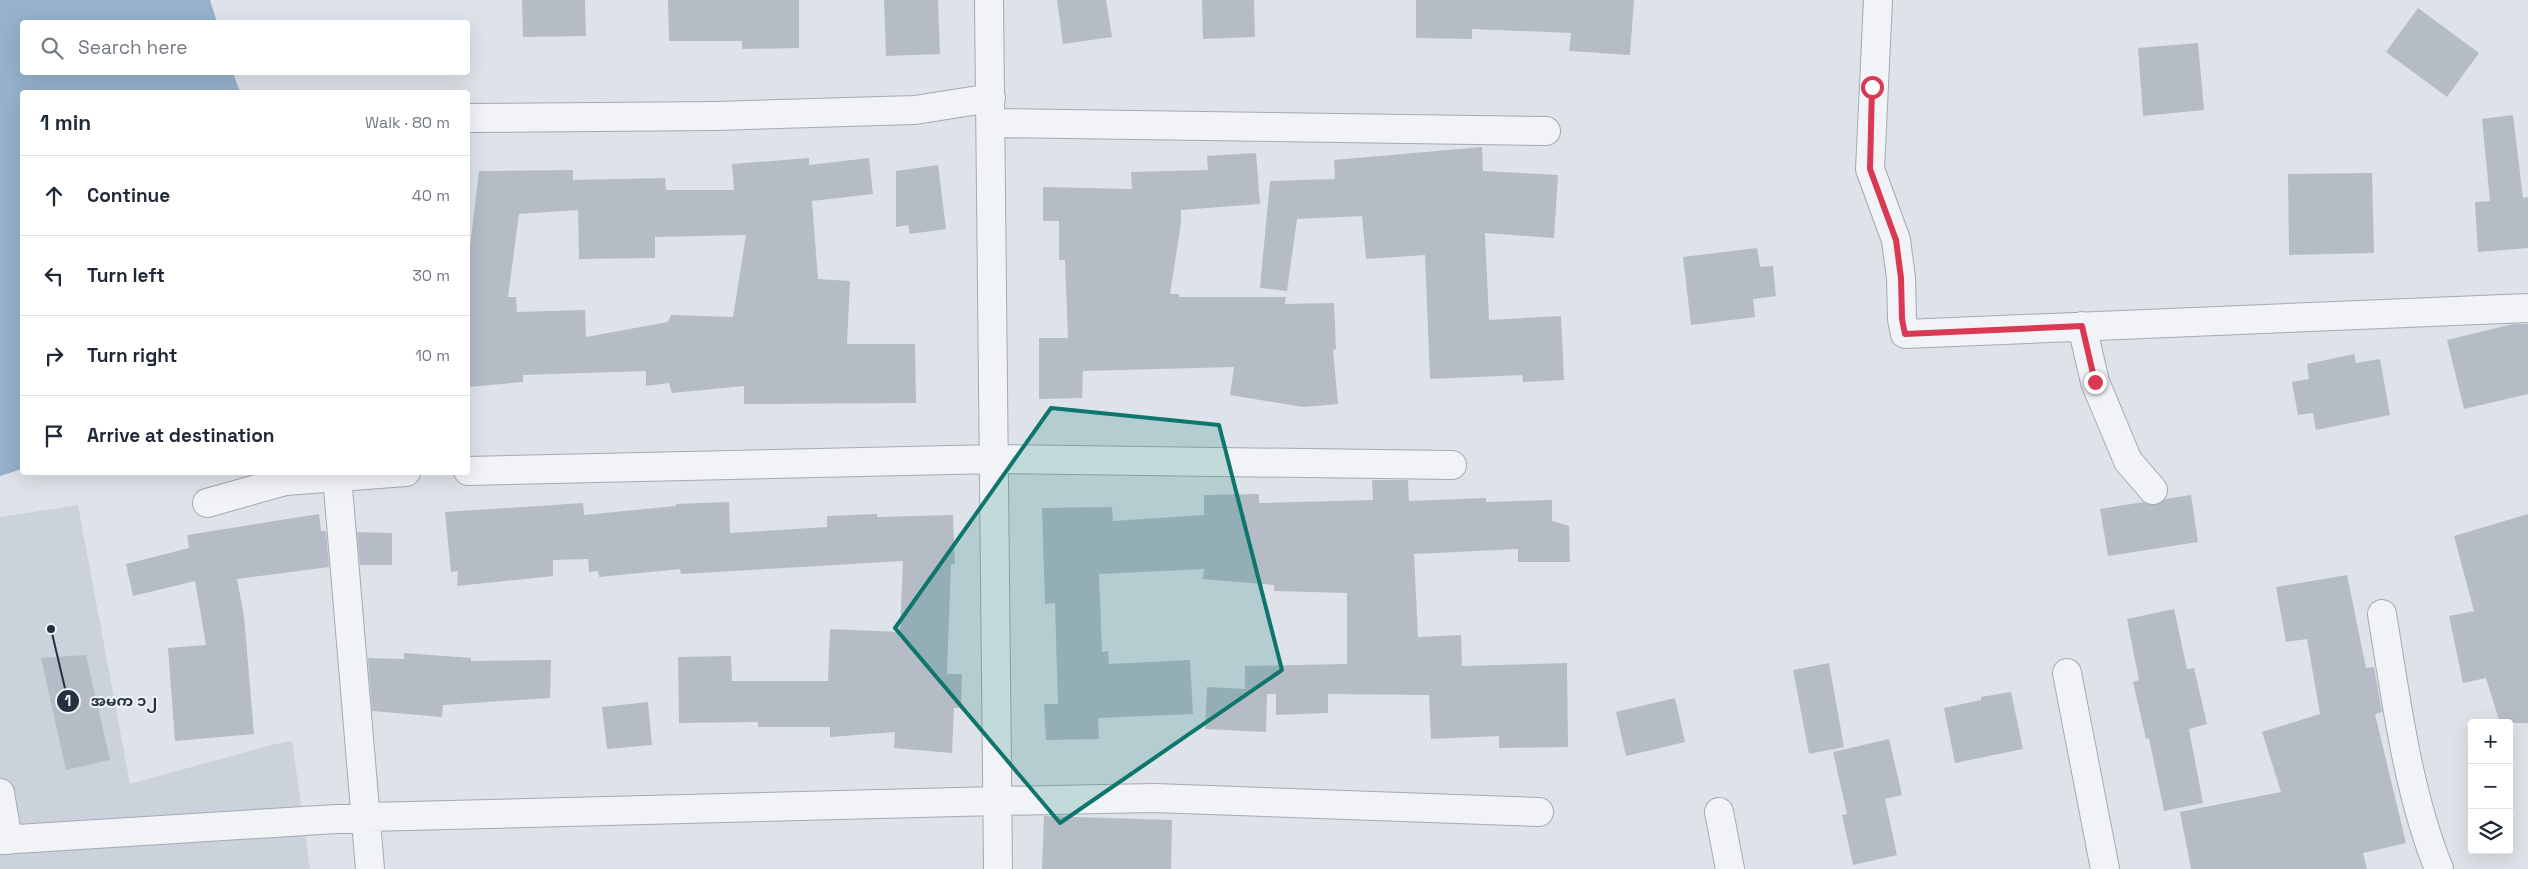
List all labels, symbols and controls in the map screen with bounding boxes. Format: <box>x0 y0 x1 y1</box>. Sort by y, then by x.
search box <box>20 20 470 75</box>
icon: search <box>38 34 66 62</box>
text: Search here <box>78 35 188 60</box>
route start <box>1861 76 1884 99</box>
text: 1 min <box>40 109 91 136</box>
text: Walk · 80 m <box>365 112 450 133</box>
icon: ahead <box>40 182 68 210</box>
text: Continue <box>87 183 170 208</box>
text: 40 m <box>412 185 450 206</box>
icon: left <box>40 262 68 290</box>
text: Turn left <box>87 263 165 288</box>
text: 30 m <box>412 265 450 286</box>
icon: right <box>40 342 68 370</box>
text: Turn right <box>87 343 177 368</box>
text: 10 m <box>415 345 450 366</box>
route end <box>2084 371 2107 394</box>
icon: arrive <box>40 422 68 450</box>
text: Arrive at destination <box>87 423 275 448</box>
callout: အမက ၁၂ <box>56 686 167 716</box>
text: 1 <box>65 691 71 710</box>
text: အမက ၁၂ <box>91 691 157 713</box>
map controls <box>2468 719 2513 854</box>
button: + <box>2468 719 2513 764</box>
button: − <box>2468 764 2513 809</box>
button: layers <box>2468 809 2513 854</box>

